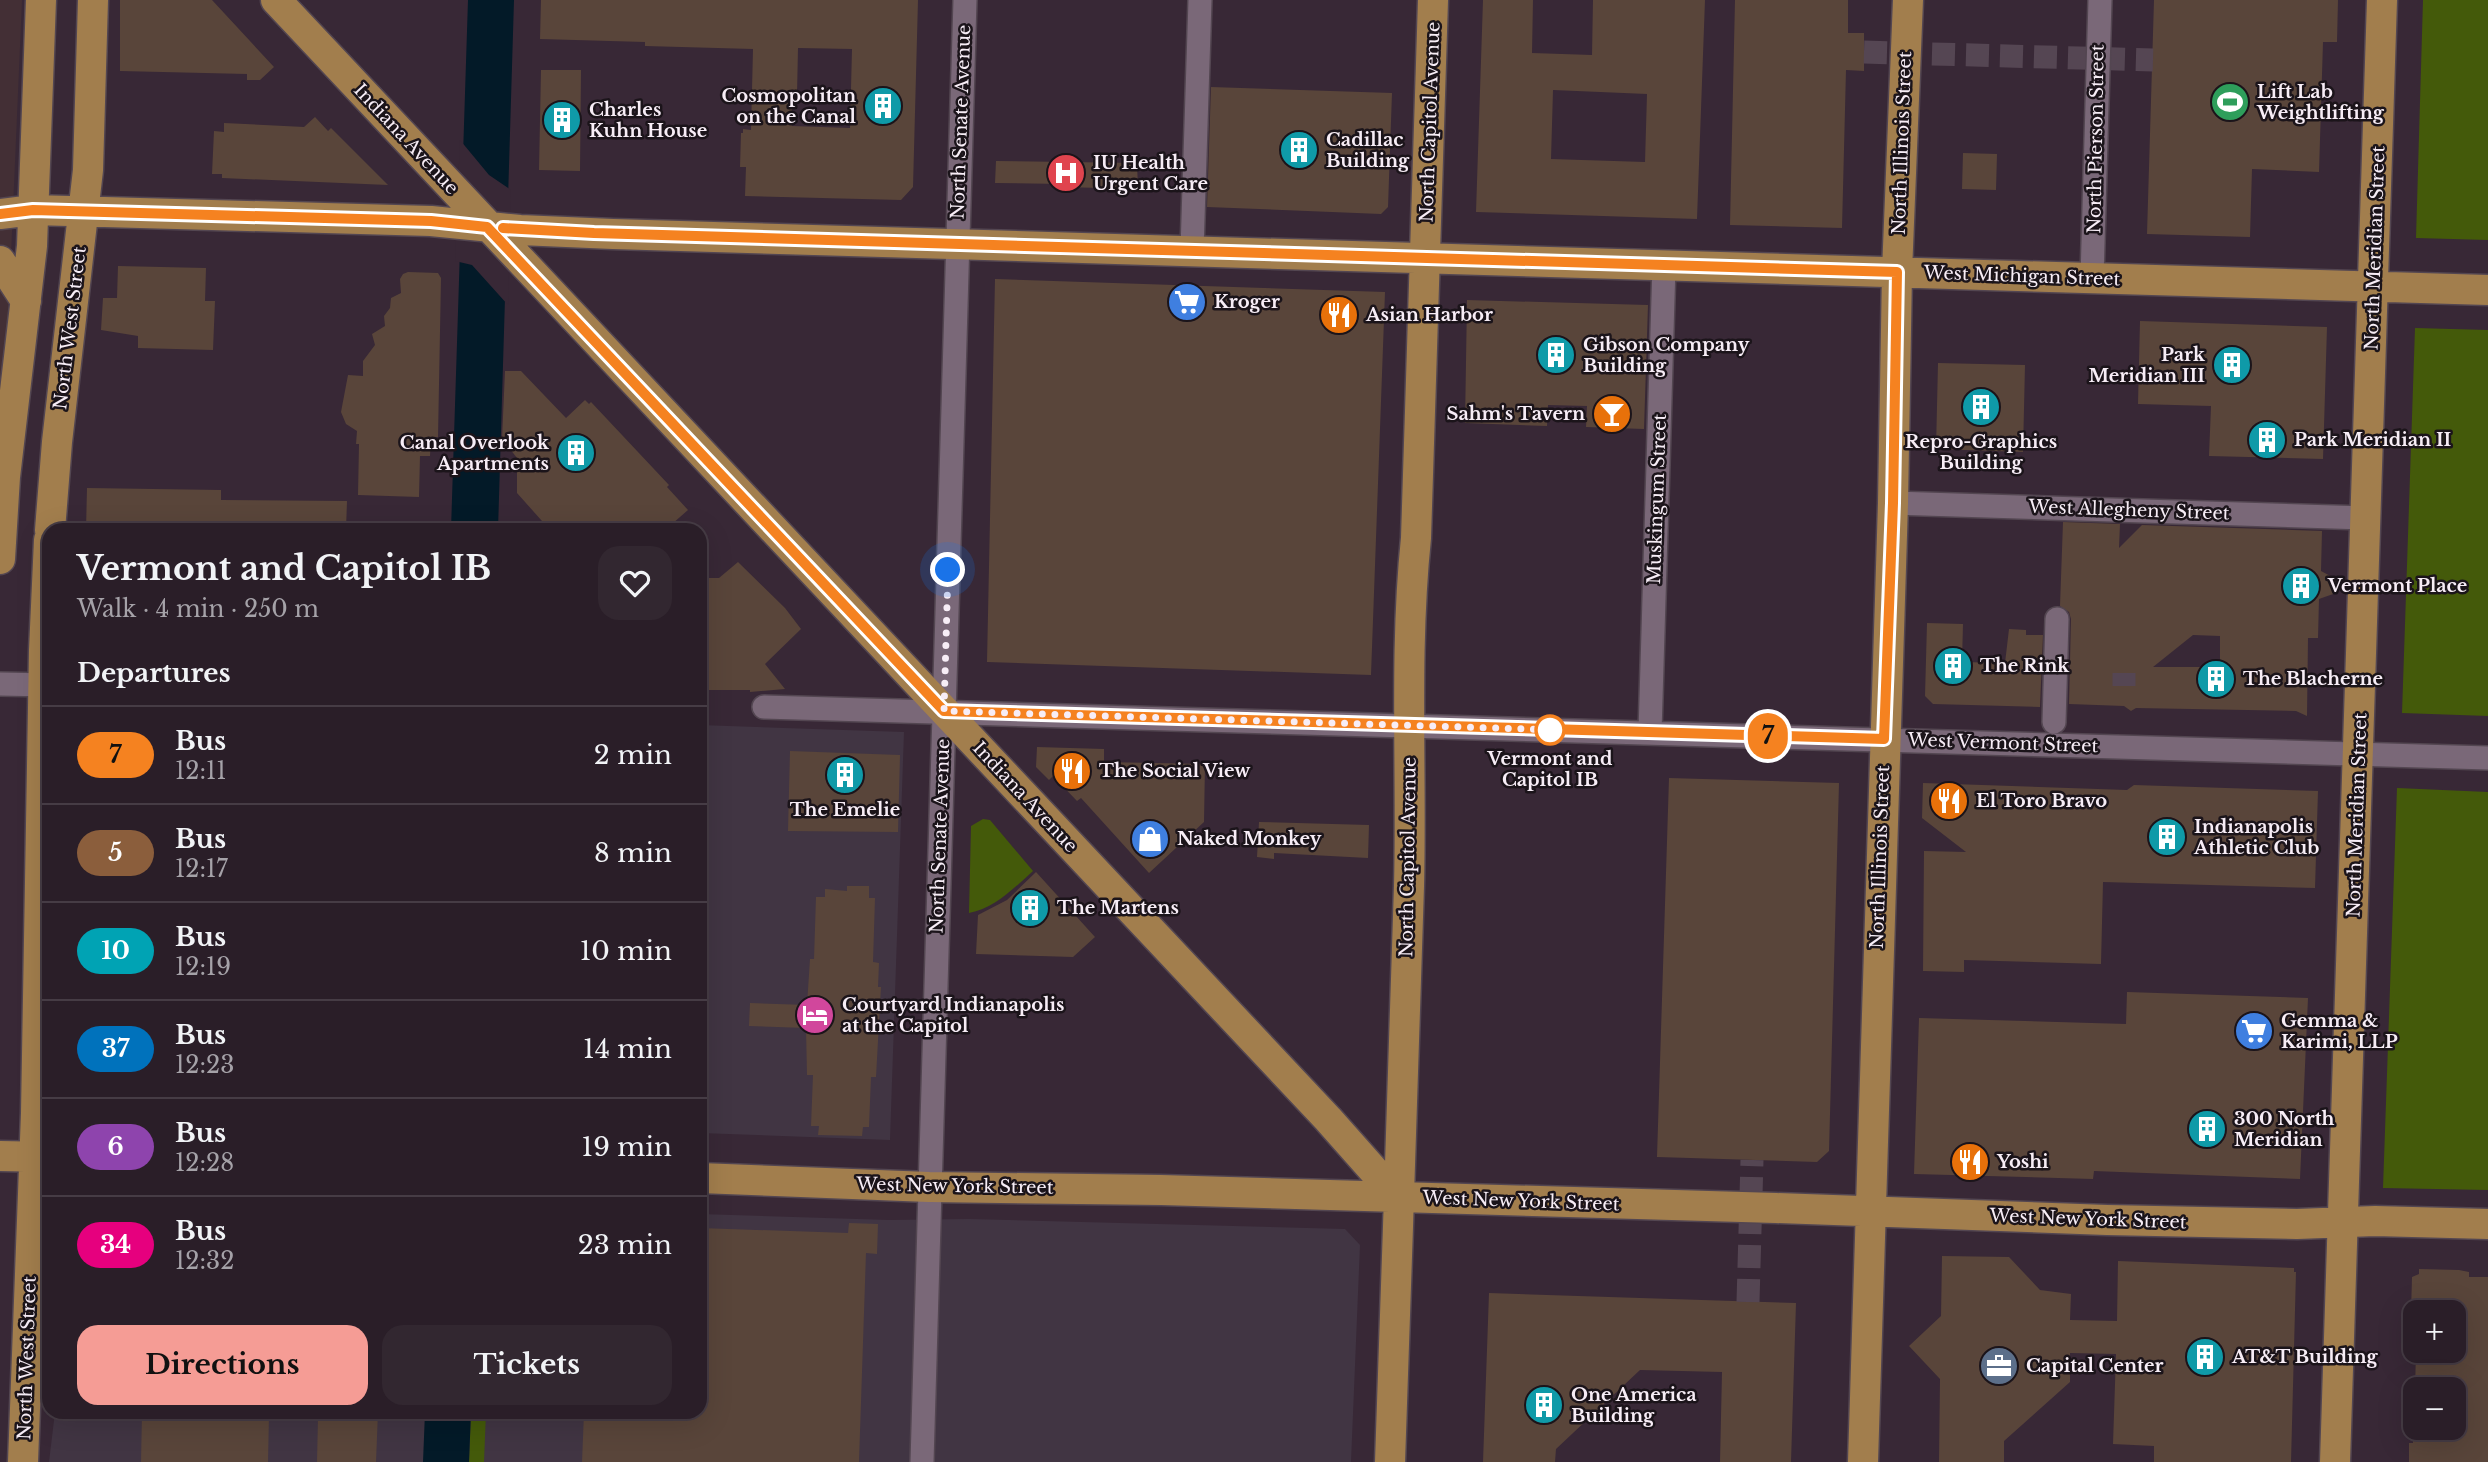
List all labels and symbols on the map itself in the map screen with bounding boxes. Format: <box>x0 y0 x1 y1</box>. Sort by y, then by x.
street label: North Capitol Avenue <box>1416 21 1444 223</box>
street label: North Senate Avenue <box>947 24 975 220</box>
street label: North Pierson Street <box>2083 44 2109 234</box>
street label: North Illinois Street <box>1888 51 1916 235</box>
street label: Indiana Avenue <box>349 79 463 199</box>
sports icon: Lift Lab Weightlifting <box>2209 81 2251 123</box>
place label: Lift Lab Weightlifting <box>2256 81 2385 124</box>
place label: Cosmopolitan on the Canal <box>722 85 857 128</box>
building icon: Cosmopolitan on the Canal <box>862 85 904 127</box>
building icon: Charles Kuhn House <box>541 99 583 141</box>
place label: Charles Kuhn House <box>589 99 707 142</box>
building icon: Cadillac Building <box>1278 129 1320 171</box>
place label: Cadillac Building <box>1326 129 1410 172</box>
street label: North Meridian Street <box>2360 145 2390 351</box>
hospital icon: IU Health Urgent Care <box>1045 152 1087 194</box>
place label: IU Health Urgent Care <box>1093 152 1208 195</box>
street label: North West Street <box>49 245 91 411</box>
street label: West Michigan Street <box>1922 262 2121 290</box>
supermarket icon: Kroger <box>1166 281 1208 323</box>
place label: Kroger <box>1214 291 1280 313</box>
restaurant icon: Asian Harbor <box>1318 294 1360 336</box>
place label: Asian Harbor <box>1365 304 1493 326</box>
building icon: Gibson Company Building <box>1535 334 1577 376</box>
place label: Gibson Company Building <box>1583 334 1750 377</box>
place label: Park Meridian III <box>2088 344 2206 387</box>
building icon: Park Meridian III <box>2211 344 2253 386</box>
building icon: Repro-Graphics Building <box>1960 386 2002 428</box>
bar icon: Sahm's Tavern <box>1591 393 1633 435</box>
place label: Sahm's Tavern <box>1446 403 1585 425</box>
street label: Muskingum Street <box>1643 413 1671 585</box>
building icon: Park Meridian II <box>2246 419 2288 461</box>
place label: Park Meridian II <box>2294 429 2452 451</box>
place label: Repro-Graphics Building <box>1905 431 2057 474</box>
place label: Canal Overlook Apartments <box>400 432 550 475</box>
building icon: Canal Overlook Apartments <box>555 432 597 474</box>
street label: West Allegheny Street <box>2027 495 2230 525</box>
your location <box>930 552 965 587</box>
building icon: Vermont Place <box>2280 565 2322 607</box>
place label: Vermont Place <box>2327 575 2467 597</box>
building icon: The Rink <box>1932 645 1974 687</box>
place label: The Rink <box>1980 655 2070 677</box>
building icon: The Blacherne <box>2195 658 2237 700</box>
place label: The Blacherne <box>2243 668 2383 690</box>
street label: North Meridian Street <box>2342 712 2372 918</box>
line badge: 7 <box>1745 713 1791 759</box>
marker: Vermont and Capitol IB <box>1535 715 1565 745</box>
street label: West Vermont Street <box>1906 729 2099 757</box>
street label: Indiana Avenue <box>968 737 1082 857</box>
street label: North Senate Avenue <box>926 738 954 934</box>
place label: Vermont and Capitol IB <box>1487 748 1613 791</box>
restaurant icon: The Social View <box>1051 750 1093 792</box>
building icon: The Emelie <box>824 754 866 796</box>
street label: North Capitol Avenue <box>1395 757 1421 957</box>
place label: The Social View <box>1099 760 1251 782</box>
street label: North Illinois Street <box>1866 765 1894 949</box>
restaurant icon: El Toro Bravo <box>1928 780 1970 822</box>
place label: El Toro Bravo <box>1976 790 2107 812</box>
place label: The Emelie <box>790 799 900 821</box>
building icon: Indianapolis Athletic Club <box>2146 816 2188 858</box>
place label: Indianapolis Athletic Club <box>2193 816 2319 859</box>
shop icon: Naked Monkey <box>1129 818 1171 860</box>
place label: Naked Monkey <box>1177 828 1322 850</box>
building icon: The Martens <box>1009 887 1051 929</box>
place label: The Martens <box>1057 897 1179 919</box>
hotel icon: Courtyard Indianapolis at the Capitol <box>794 994 836 1036</box>
place label: Courtyard Indianapolis at the Capitol <box>842 994 1064 1037</box>
supermarket icon: Gemma & Karimi, LLP <box>2233 1010 2275 1052</box>
place label: Gemma & Karimi, LLP <box>2281 1010 2398 1053</box>
building icon: 300 North Meridian <box>2186 1108 2228 1150</box>
place label: 300 North Meridian <box>2234 1108 2335 1151</box>
restaurant icon: Yoshi <box>1949 1141 1991 1183</box>
place label: Yoshi <box>1996 1151 2049 1173</box>
street label: West New York Street <box>855 1173 1054 1199</box>
street label: West New York Street <box>1421 1187 1620 1215</box>
street label: West New York Street <box>1988 1205 2187 1233</box>
street label: North West Street <box>13 1275 41 1440</box>
building icon: AT&T Building <box>2184 1336 2226 1378</box>
office icon: Capital Center <box>1978 1345 2020 1387</box>
place label: AT&T Building <box>2231 1346 2379 1368</box>
place label: Capital Center <box>2026 1355 2163 1377</box>
building icon: One America Building <box>1523 1384 1565 1426</box>
place label: One America Building <box>1571 1384 1697 1427</box>

